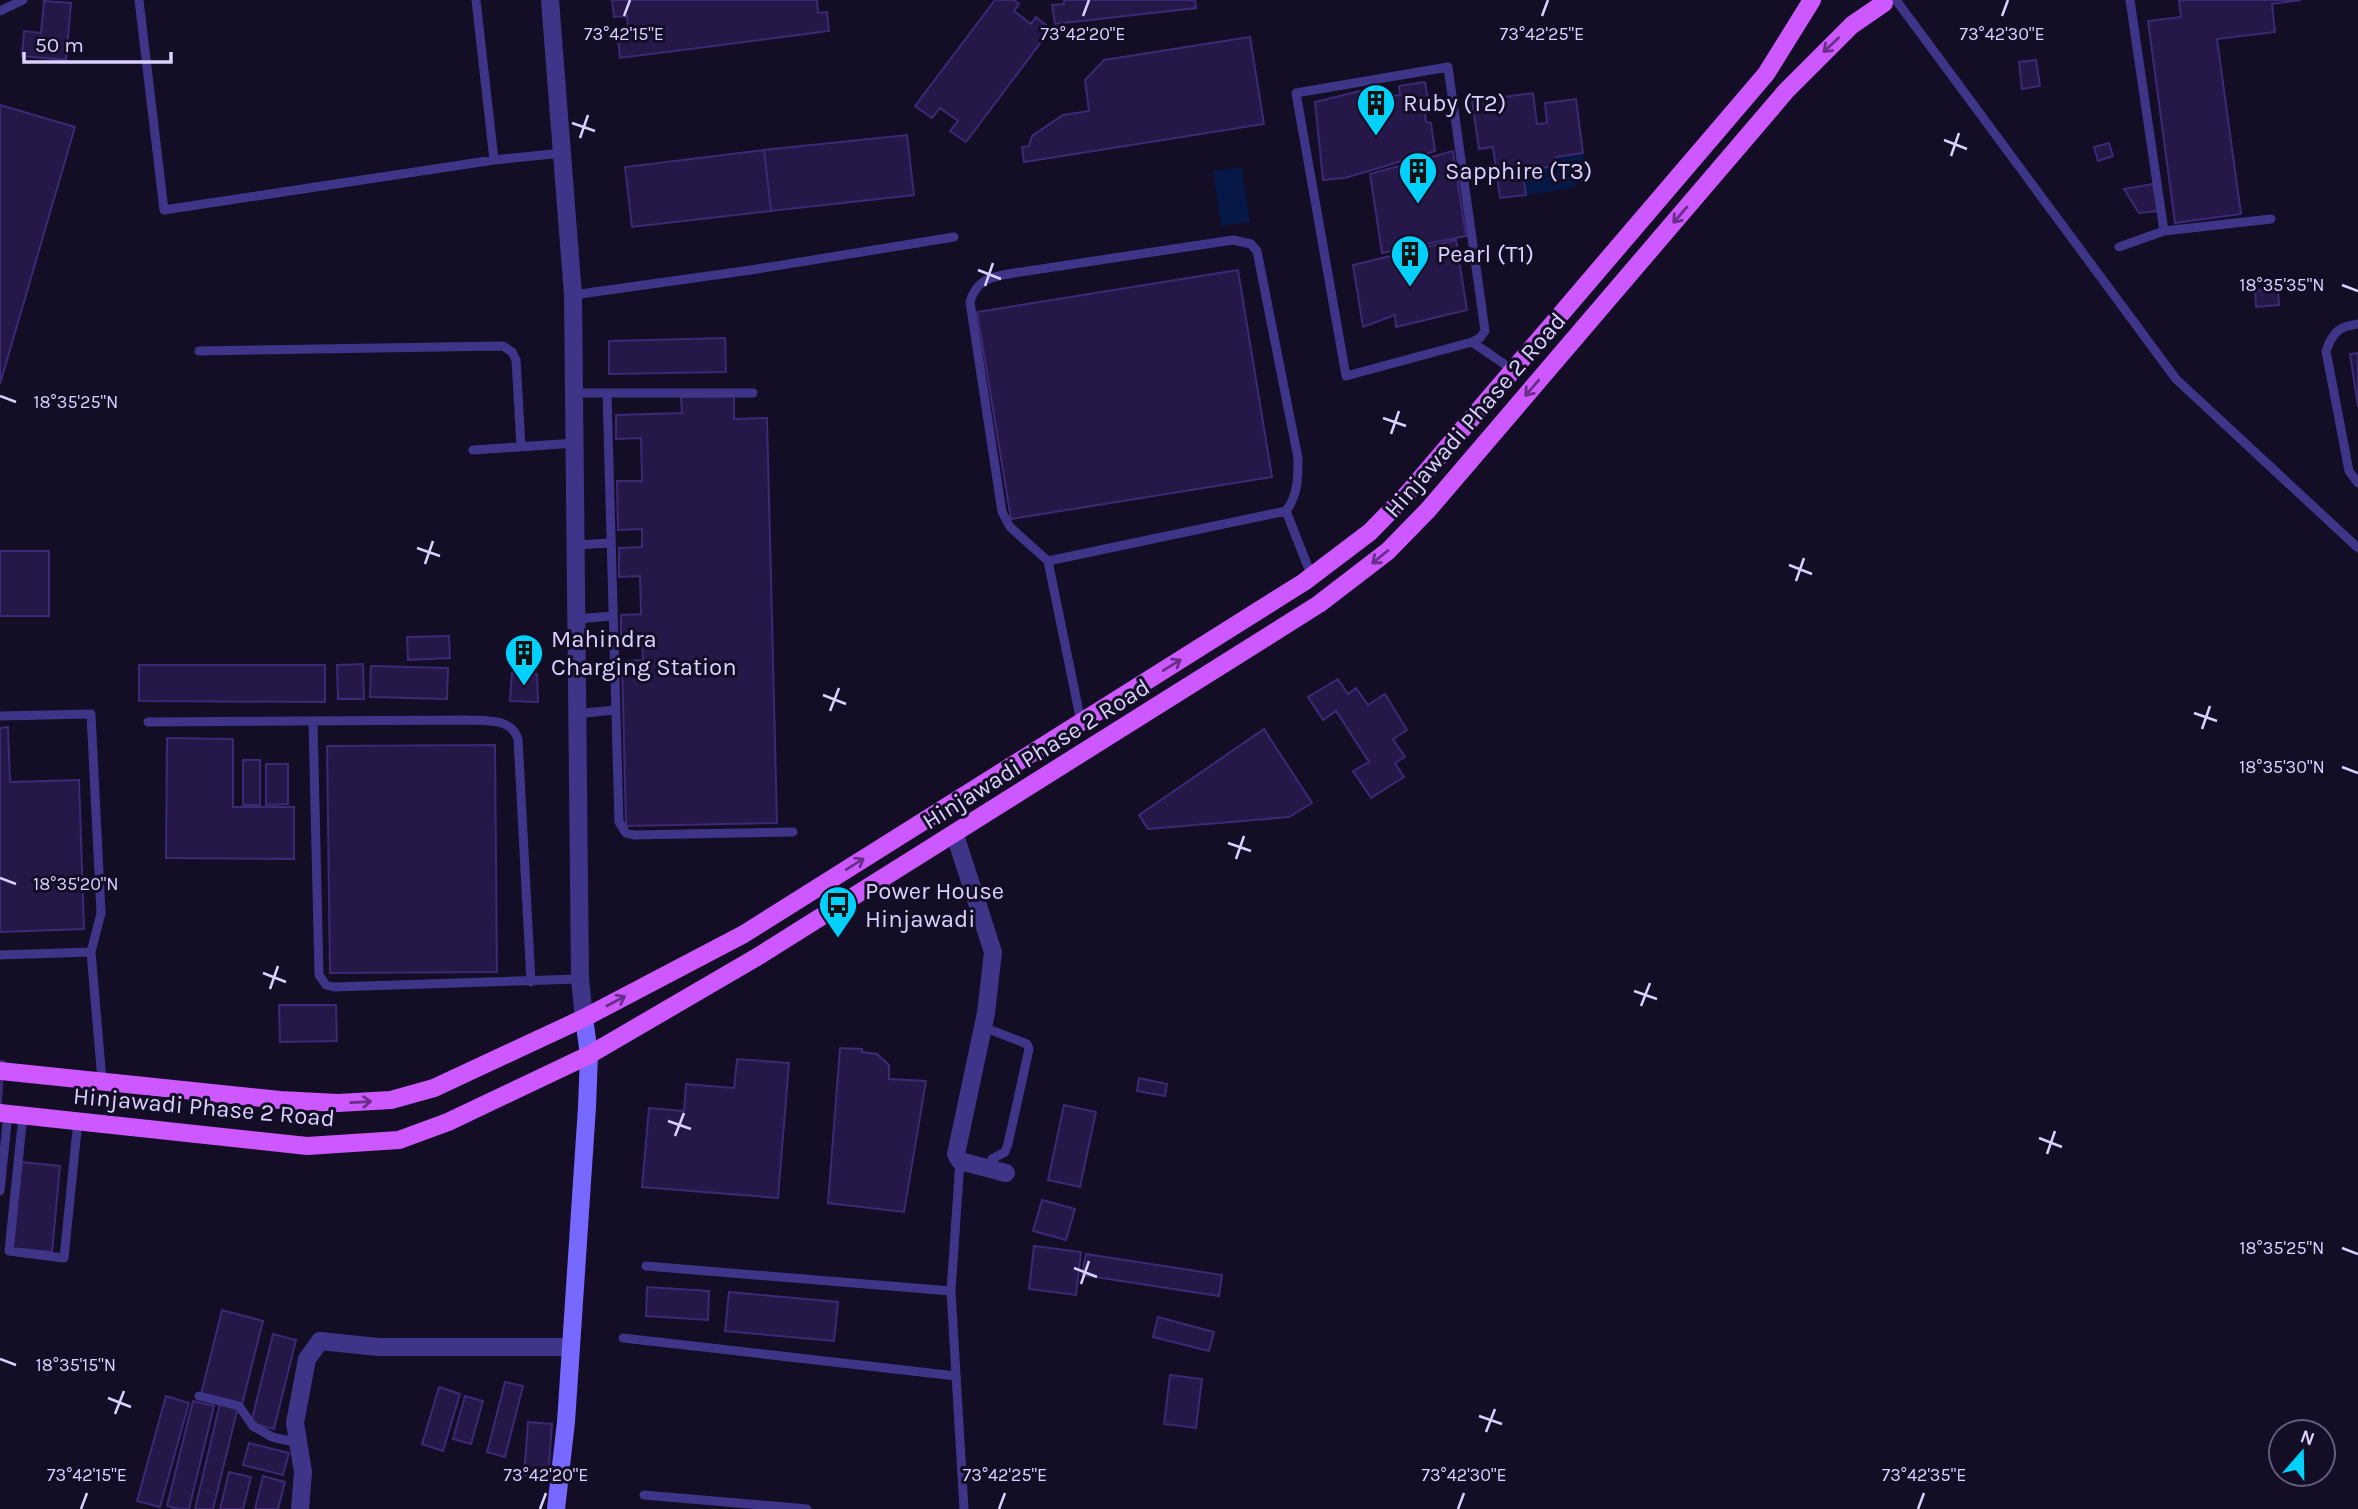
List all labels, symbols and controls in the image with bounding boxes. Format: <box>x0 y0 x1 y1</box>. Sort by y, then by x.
scale bar <box>24 21 172 65</box>
text: 73°42'15"E <box>584 23 664 45</box>
text: 73°42'20"E <box>1041 23 1125 45</box>
text: 73°42'25"E <box>1500 23 1584 45</box>
text: 73°42'30"E <box>1959 23 2045 45</box>
text: 50 m <box>35 33 84 57</box>
one-way arrow <box>1823 37 1840 54</box>
building icon: Ruby (T2) <box>1355 82 1397 137</box>
place label: Ruby (T2) <box>1403 89 1506 117</box>
building icon: Sapphire (T3) <box>1397 150 1439 205</box>
place label: Sapphire (T3) <box>1445 157 1592 185</box>
one-way arrow <box>1672 206 1688 224</box>
building icon: Pearl (T1) <box>1389 233 1431 288</box>
place label: Pearl (T1) <box>1437 240 1534 268</box>
text: 18°35'35"N <box>2240 274 2324 296</box>
street label: Hinjawadi Phase 2 Road <box>1378 307 1572 523</box>
one-way arrow <box>1524 379 1540 397</box>
text: 18°35'25"N <box>34 391 118 413</box>
one-way arrow <box>1372 550 1390 565</box>
place label: Mahindra Charging Station <box>551 625 737 681</box>
building icon: Mahindra Charging Station <box>503 632 545 687</box>
one-way arrow <box>1162 657 1182 671</box>
street label: Hinjawadi Phase 2 Road <box>917 673 1155 835</box>
text: 18°35'30"N <box>2239 756 2325 778</box>
one-way arrow <box>845 857 865 871</box>
text: 18°35'20"N <box>33 873 119 895</box>
place label: Power House Hinjawadi <box>865 877 1004 933</box>
bus stop icon: Power House Hinjawadi <box>817 884 859 939</box>
one-way arrow <box>605 994 626 1008</box>
street label: Hinjawadi Phase 2 Road <box>72 1082 336 1132</box>
one-way arrow <box>349 1095 372 1108</box>
text: 18°35'25"N <box>2240 1237 2324 1259</box>
text: 18°35'15"N <box>36 1354 116 1376</box>
north arrow <box>2267 1418 2337 1488</box>
text: N <box>2297 1425 2318 1451</box>
text: 73°42'15"E <box>47 1464 127 1486</box>
text: 73°42'20"E <box>504 1464 588 1486</box>
text: 73°42'25"E <box>963 1464 1047 1486</box>
text: 73°42'30"E <box>1421 1464 1507 1486</box>
text: 73°42'35"E <box>1882 1464 1966 1486</box>

